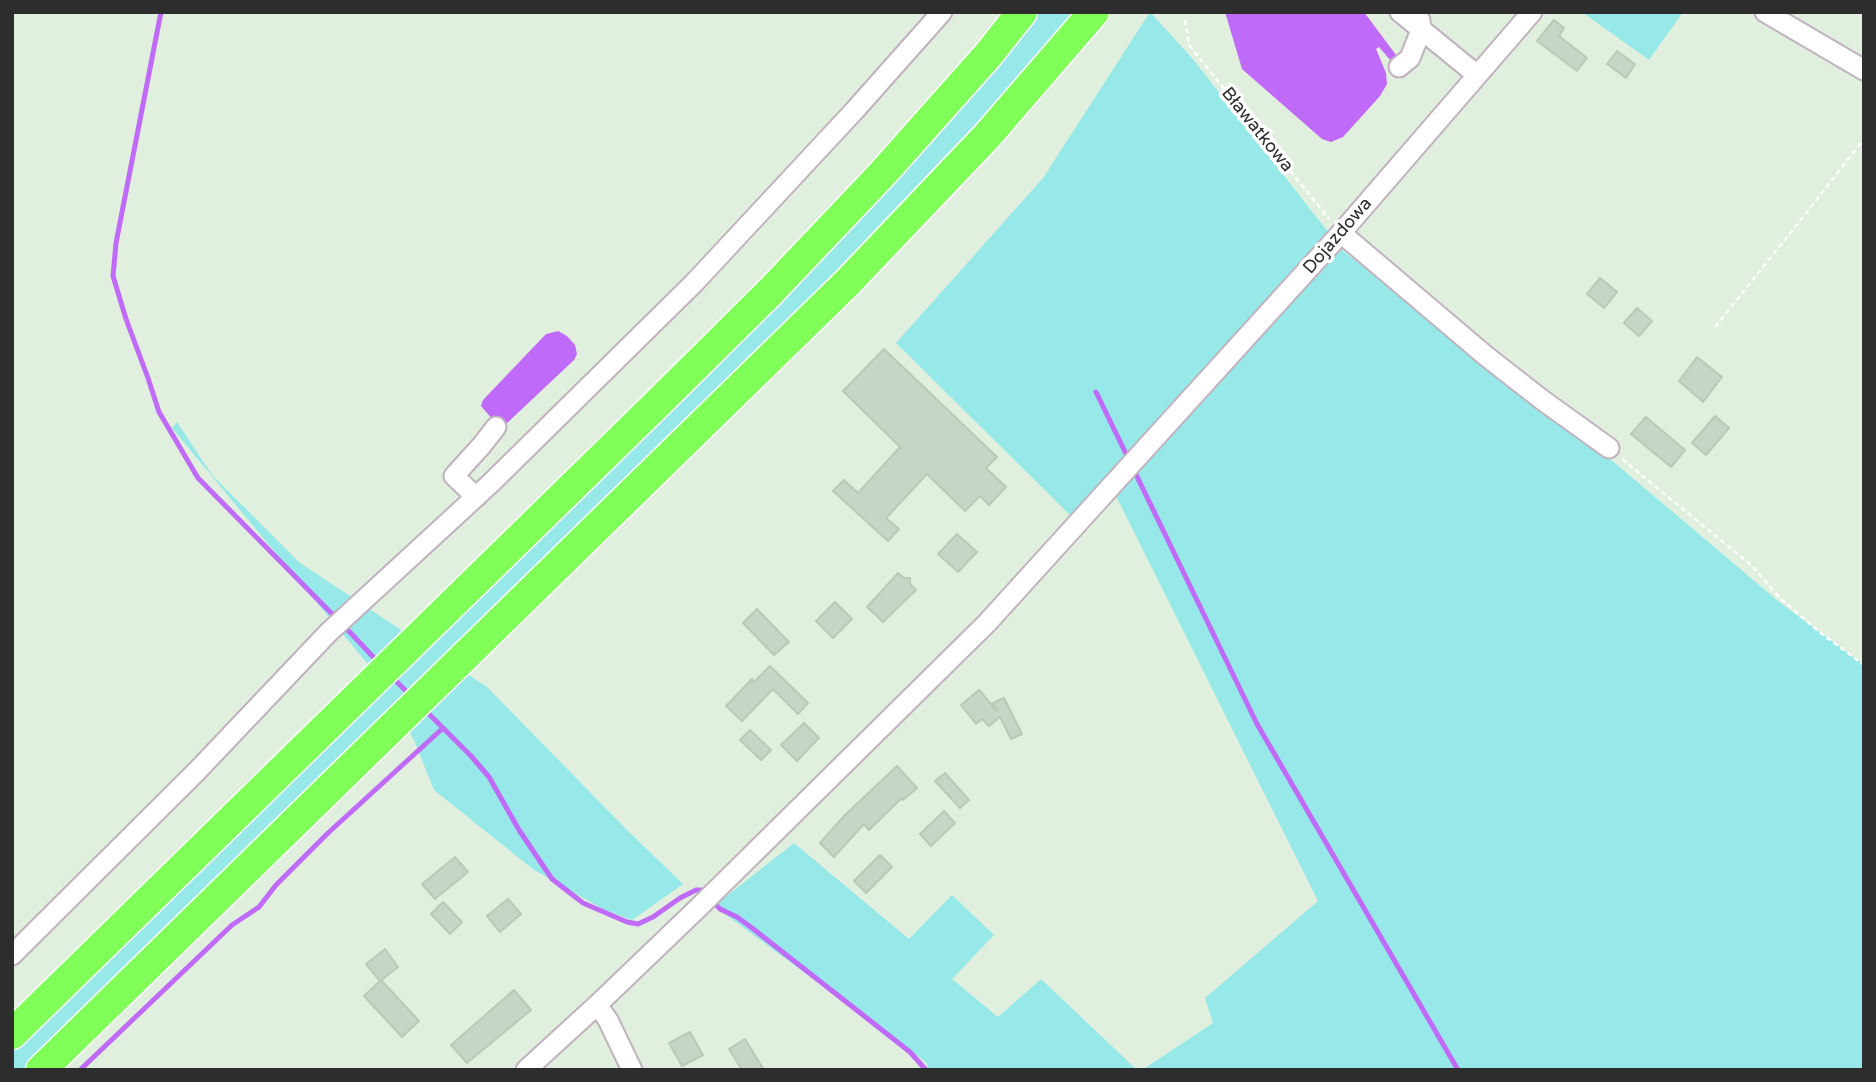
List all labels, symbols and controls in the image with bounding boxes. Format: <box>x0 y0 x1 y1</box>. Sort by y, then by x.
street label: Bławatkowa <box>1216 83 1298 177</box>
street label: Dojazdowa <box>1299 193 1377 279</box>

